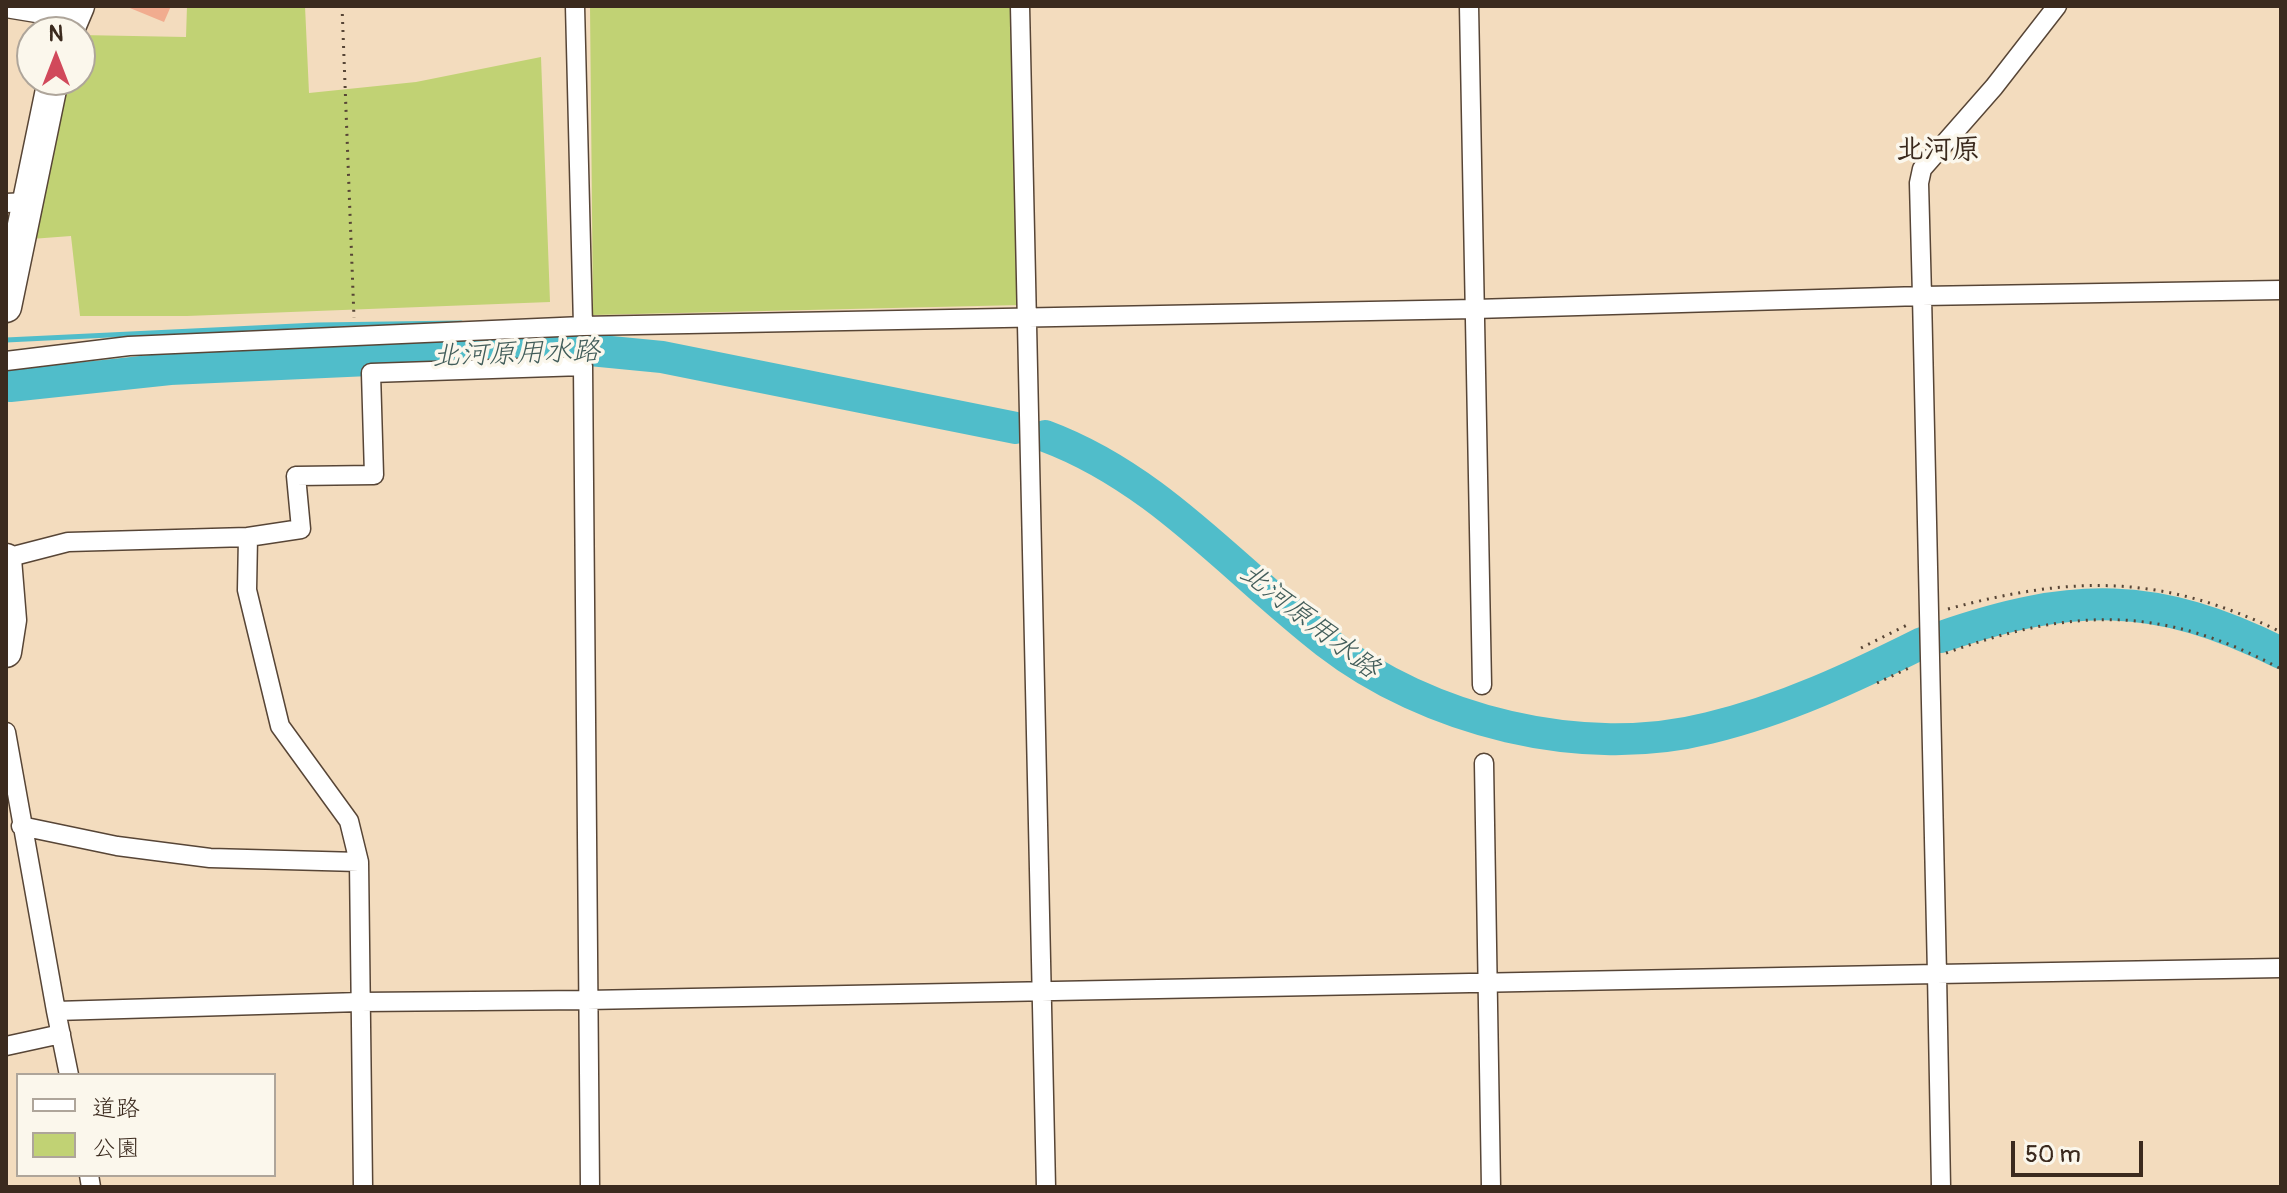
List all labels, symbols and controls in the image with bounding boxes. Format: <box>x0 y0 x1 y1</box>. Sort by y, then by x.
north arrow <box>16 16 96 96</box>
text: N <box>49 20 63 48</box>
district label: 北河原 <box>1896 134 1980 168</box>
water label: 北河原用水路 <box>431 335 601 375</box>
water label: 北河原用水路 <box>1232 557 1386 687</box>
legend <box>16 1073 276 1177</box>
text: 道路 <box>92 1094 140 1123</box>
scale bar <box>2015 1125 2147 1175</box>
text: 公園 <box>92 1134 140 1163</box>
text: 50 m <box>2025 1140 2081 1169</box>

